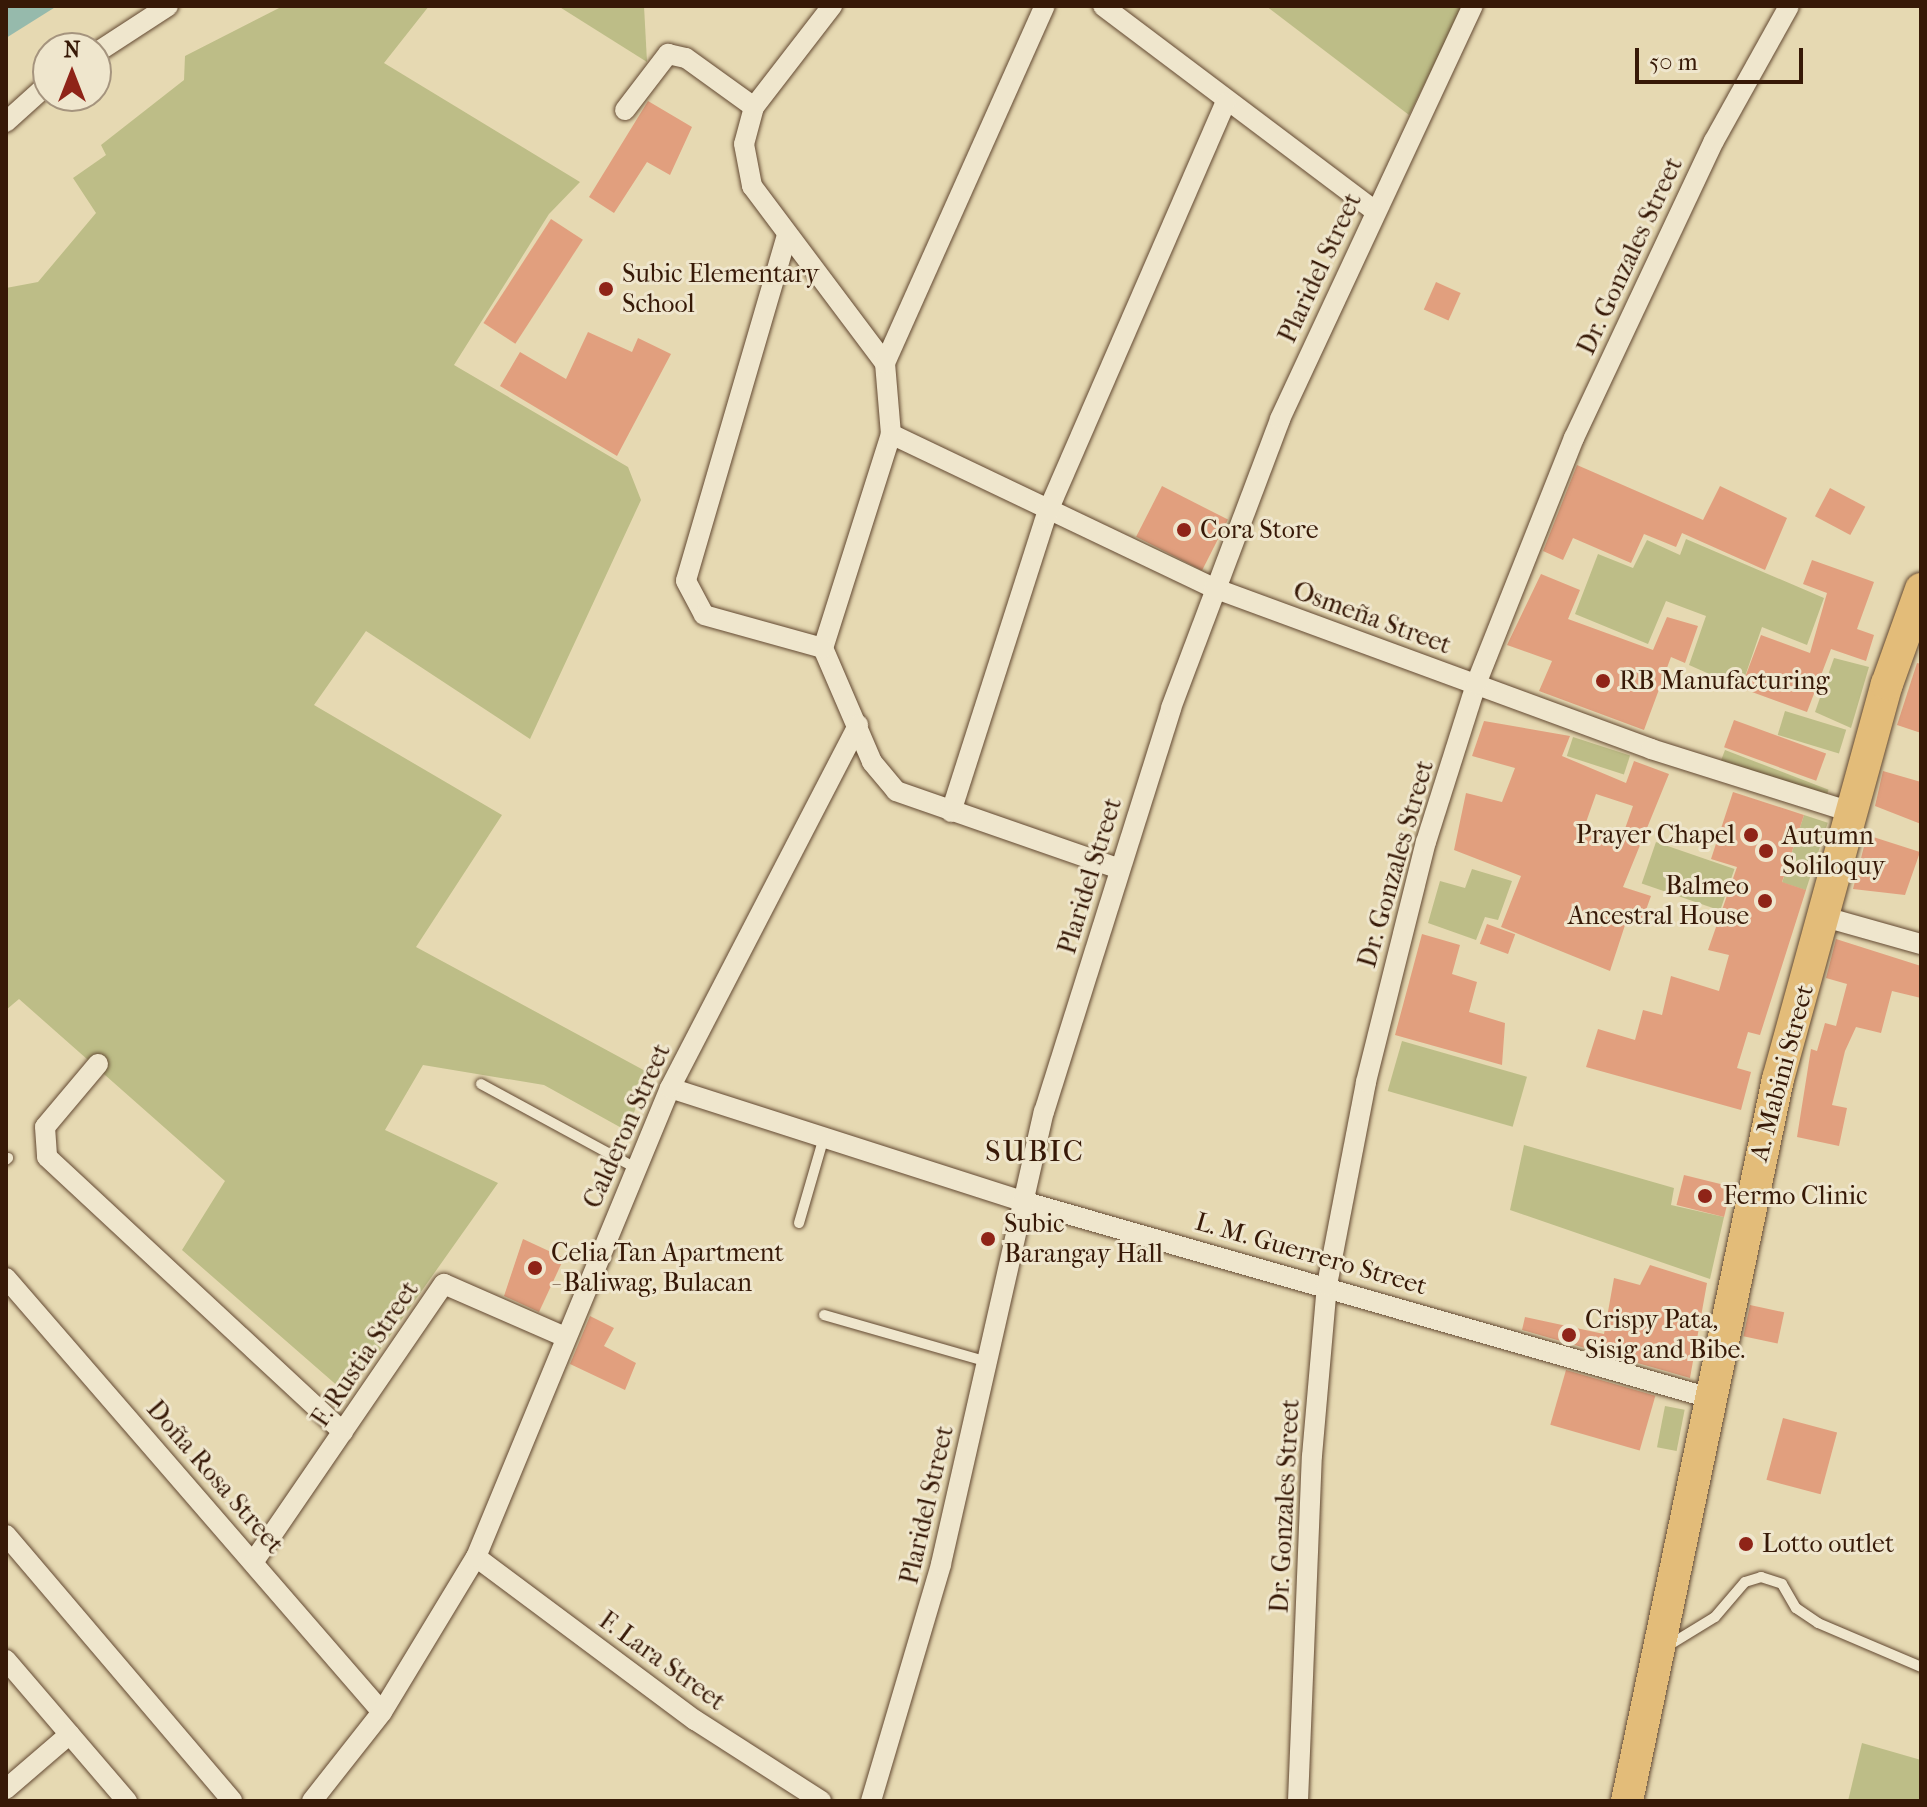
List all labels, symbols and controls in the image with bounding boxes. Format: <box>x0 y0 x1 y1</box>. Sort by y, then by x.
north arrow <box>32 32 112 112</box>
scale bar <box>1639 32 1807 82</box>
text: N <box>64 37 80 63</box>
text: 50 m <box>1649 48 1698 76</box>
street label: Dr. Gonzales Street <box>1571 152 1689 360</box>
street label: Plaridel Street <box>1272 188 1368 348</box>
place label: Subic Elementary School <box>622 258 819 320</box>
marker: Subic Elementary School <box>597 280 615 298</box>
place label: Cora Store <box>1200 514 1319 546</box>
marker: Cora Store <box>1175 521 1193 539</box>
street label: Osmeña Street <box>1289 575 1455 661</box>
place label: RB Manufacturing <box>1619 665 1829 697</box>
marker: RB Manufacturing <box>1594 672 1612 690</box>
street label: Dr. Gonzales Street <box>1351 757 1441 971</box>
street label: Plaridel Street <box>1051 794 1129 958</box>
place label: Prayer Chapel <box>1576 819 1735 851</box>
place label: Autumn Soliloquy <box>1782 820 1885 882</box>
marker: Prayer Chapel <box>1742 826 1760 844</box>
marker: Autumn Soliloquy <box>1757 842 1775 860</box>
place label: Balmeo Ancestral House <box>1568 870 1749 932</box>
marker: Balmeo Ancestral House <box>1756 892 1774 910</box>
street label: A. Mabini Street <box>1743 981 1821 1165</box>
street label: Calderon Street <box>577 1039 677 1213</box>
district label: SUBIC <box>985 1134 1085 1170</box>
place label: Fermo Clinic <box>1723 1180 1867 1212</box>
marker: Fermo Clinic <box>1694 1185 1716 1207</box>
street label: L. M. Guerrero Street <box>1192 1206 1430 1302</box>
place label: Subic Barangay Hall <box>1004 1208 1163 1270</box>
marker: Subic Barangay Hall <box>979 1230 997 1248</box>
place label: Celia Tan Apartment - Baliwag, Bulacan <box>551 1237 784 1298</box>
marker: Celia Tan Apartment - Baliwag, Bulacan <box>526 1259 544 1277</box>
street label: F. Rustia Street <box>305 1275 425 1433</box>
place label: Crispy Pata, Sisig and Bibe. <box>1585 1304 1745 1366</box>
marker: Crispy Pata, Sisig and Bibe. <box>1560 1326 1578 1344</box>
street label: Doña Rosa Street <box>140 1394 290 1560</box>
street label: Dr. Gonzales Street <box>1264 1398 1306 1614</box>
street label: Plaridel Street <box>894 1423 960 1587</box>
place label: Lotto outlet <box>1762 1528 1894 1560</box>
marker: Lotto outlet <box>1737 1535 1755 1553</box>
street label: F. Lara Street <box>593 1605 731 1717</box>

